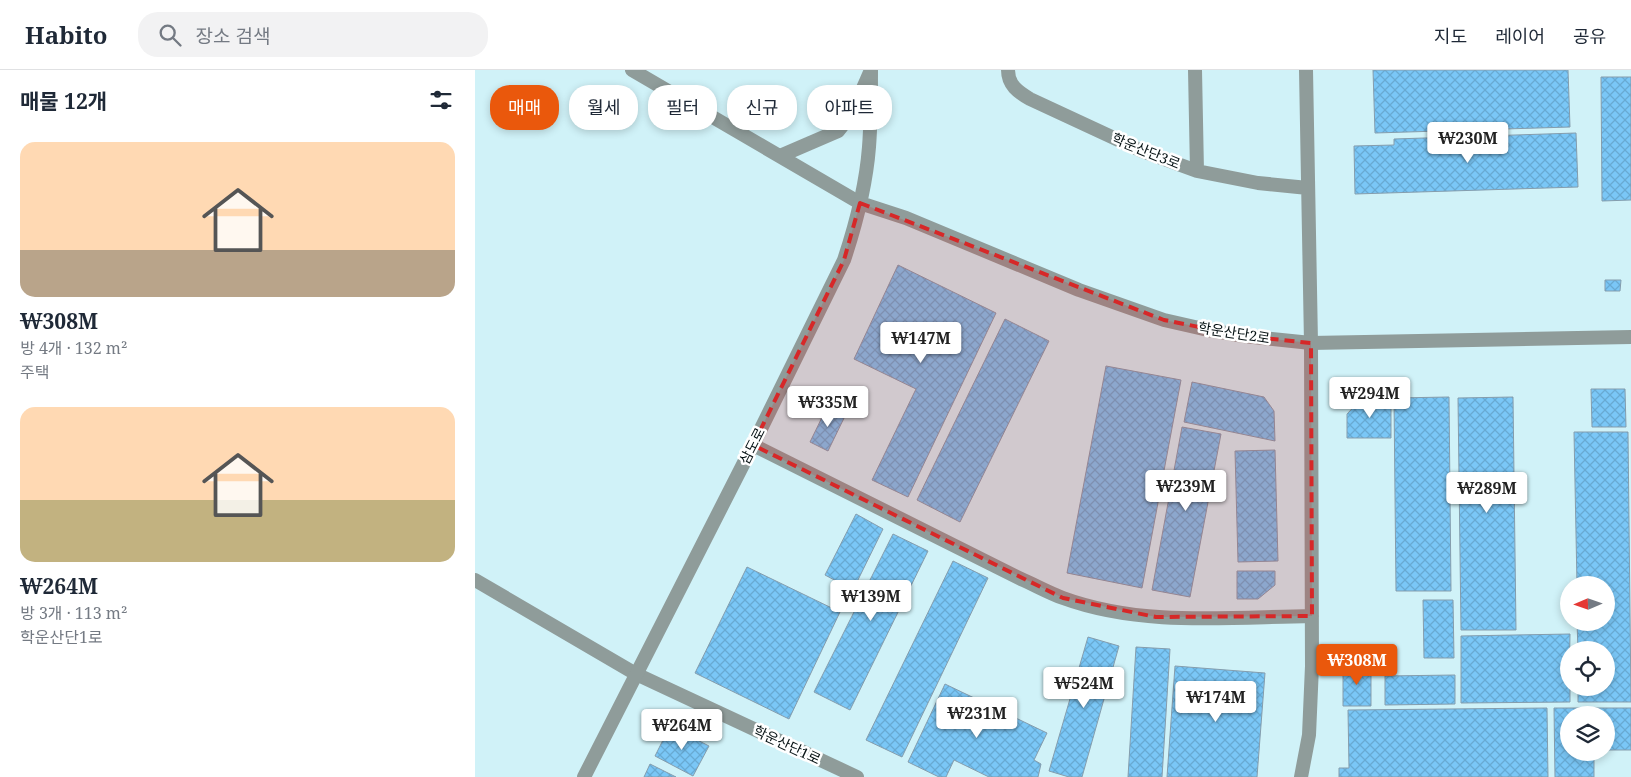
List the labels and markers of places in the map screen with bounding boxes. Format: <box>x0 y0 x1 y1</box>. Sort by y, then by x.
pin: ₩230M <box>1433 122 1503 164</box>
pin: ₩147M <box>886 322 956 364</box>
pin: ₩294M <box>1335 376 1405 419</box>
pin: ₩335M <box>793 386 863 428</box>
pin: ₩239M <box>1151 470 1221 512</box>
pin: ₩289M <box>1452 472 1522 514</box>
pin: ₩139M <box>836 580 906 622</box>
pin: ₩308M <box>1322 644 1392 686</box>
pin: ₩524M <box>1049 666 1119 709</box>
pin: ₩174M <box>1181 680 1251 723</box>
pin: ₩231M <box>942 696 1012 739</box>
pin: ₩264M <box>647 708 717 751</box>

